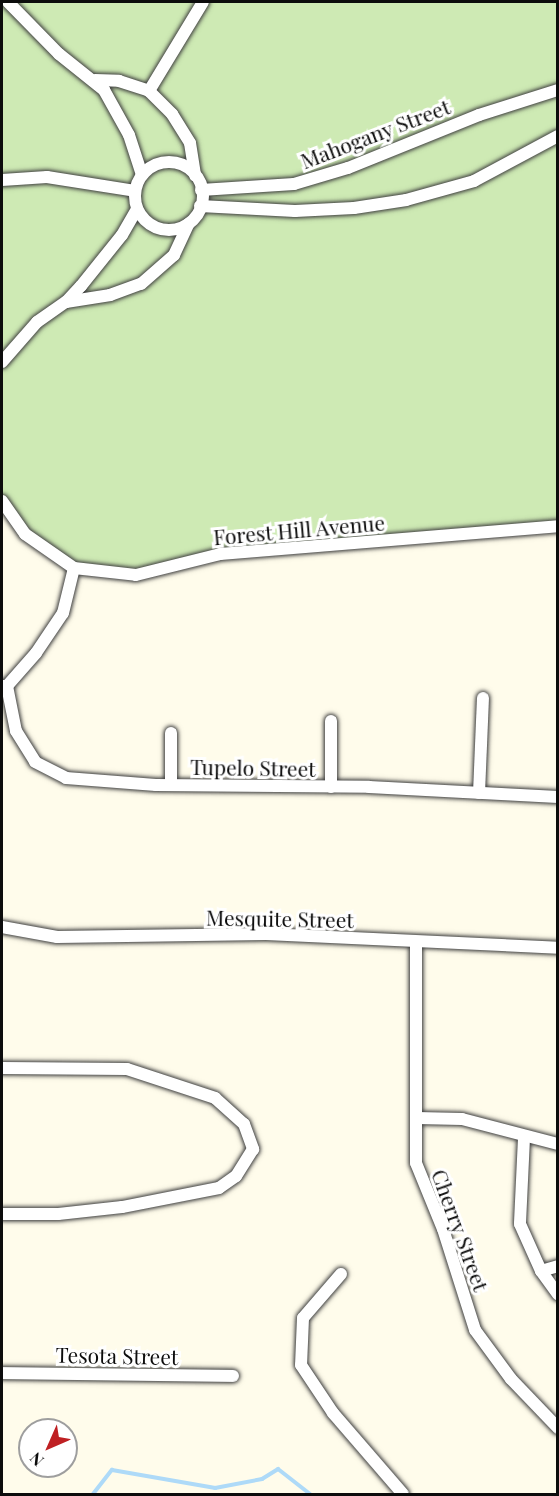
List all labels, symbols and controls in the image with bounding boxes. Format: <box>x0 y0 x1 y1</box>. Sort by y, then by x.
street label: Mahogany Street <box>297 93 453 173</box>
street label: Forest Hill Avenue <box>212 509 386 549</box>
street label: Tupelo Street <box>190 753 316 781</box>
street label: Mesquite Street <box>206 904 354 932</box>
street label: Cherry Street <box>427 1165 495 1295</box>
street label: Tesota Street <box>55 1341 179 1369</box>
north arrow <box>18 1418 78 1478</box>
text: N <box>25 1448 48 1471</box>

